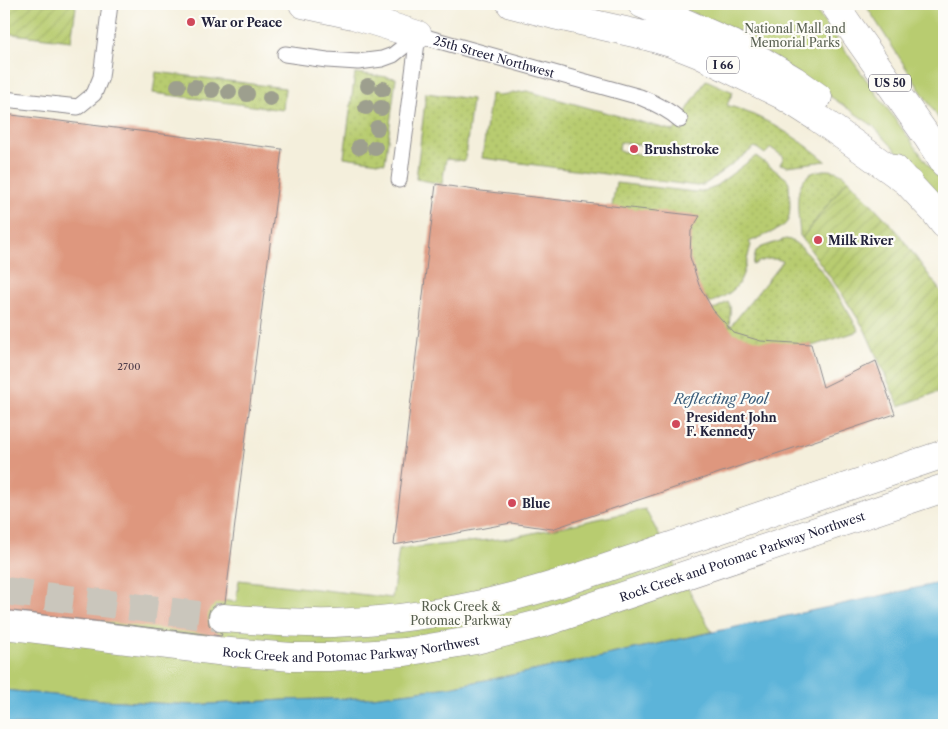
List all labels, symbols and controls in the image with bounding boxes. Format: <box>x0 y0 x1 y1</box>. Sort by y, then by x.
place label: War or Peace <box>200 15 282 30</box>
marker: War or Peace <box>185 16 197 28</box>
park label: National Mall and Memorial Parks <box>744 21 847 50</box>
street label: 25th Street Northwest <box>432 32 557 80</box>
road number: I 66 <box>707 56 739 74</box>
road number: US 50 <box>869 75 911 92</box>
place label: Brushstroke <box>644 142 719 157</box>
marker: Brushstroke <box>628 143 640 155</box>
place label: Milk River <box>828 233 894 248</box>
marker: Milk River <box>812 234 824 246</box>
house number: 2700 <box>117 360 141 373</box>
water label: Reflecting Pool <box>673 390 770 408</box>
place label: President John F. Kennedy <box>686 410 778 439</box>
marker: President John F. Kennedy <box>670 418 682 430</box>
place label: Blue <box>522 496 550 511</box>
marker: Blue <box>506 497 518 509</box>
street label: Rock Creek and Potomac Parkway Northwest <box>617 508 867 604</box>
park label: Rock Creek & Potomac Parkway <box>410 599 512 628</box>
street label: Rock Creek and Potomac Parkway Northwest <box>222 632 482 665</box>

